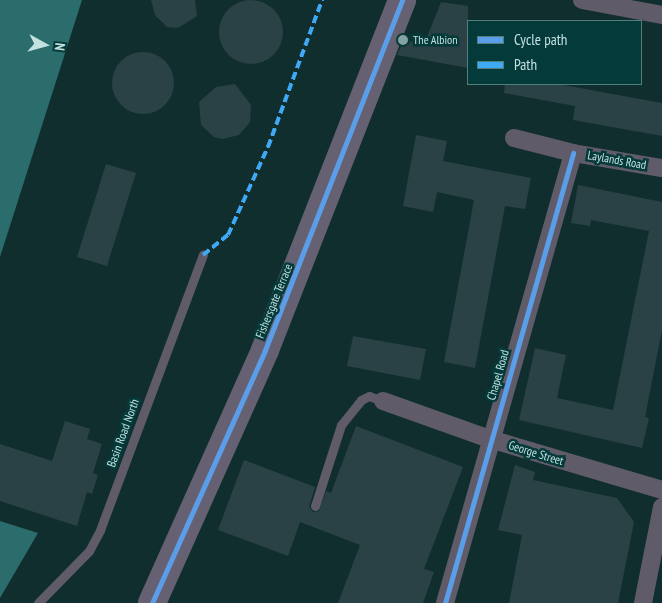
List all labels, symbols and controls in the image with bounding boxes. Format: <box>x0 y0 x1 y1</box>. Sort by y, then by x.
north arrow <box>20 20 70 70</box>
legend <box>467 20 642 85</box>
text: Cycle path <box>514 30 567 49</box>
place label: The Albion <box>413 33 458 47</box>
marker: The Albion <box>397 34 409 46</box>
text: N <box>50 42 69 52</box>
text: Path <box>514 55 537 74</box>
street label: Laylands Road <box>587 148 647 172</box>
street label: Fishersgate Terrace <box>252 262 296 340</box>
street label: Chapel Road <box>484 348 512 402</box>
street label: Basin Road North <box>104 397 142 469</box>
street label: George Street <box>507 438 565 468</box>

